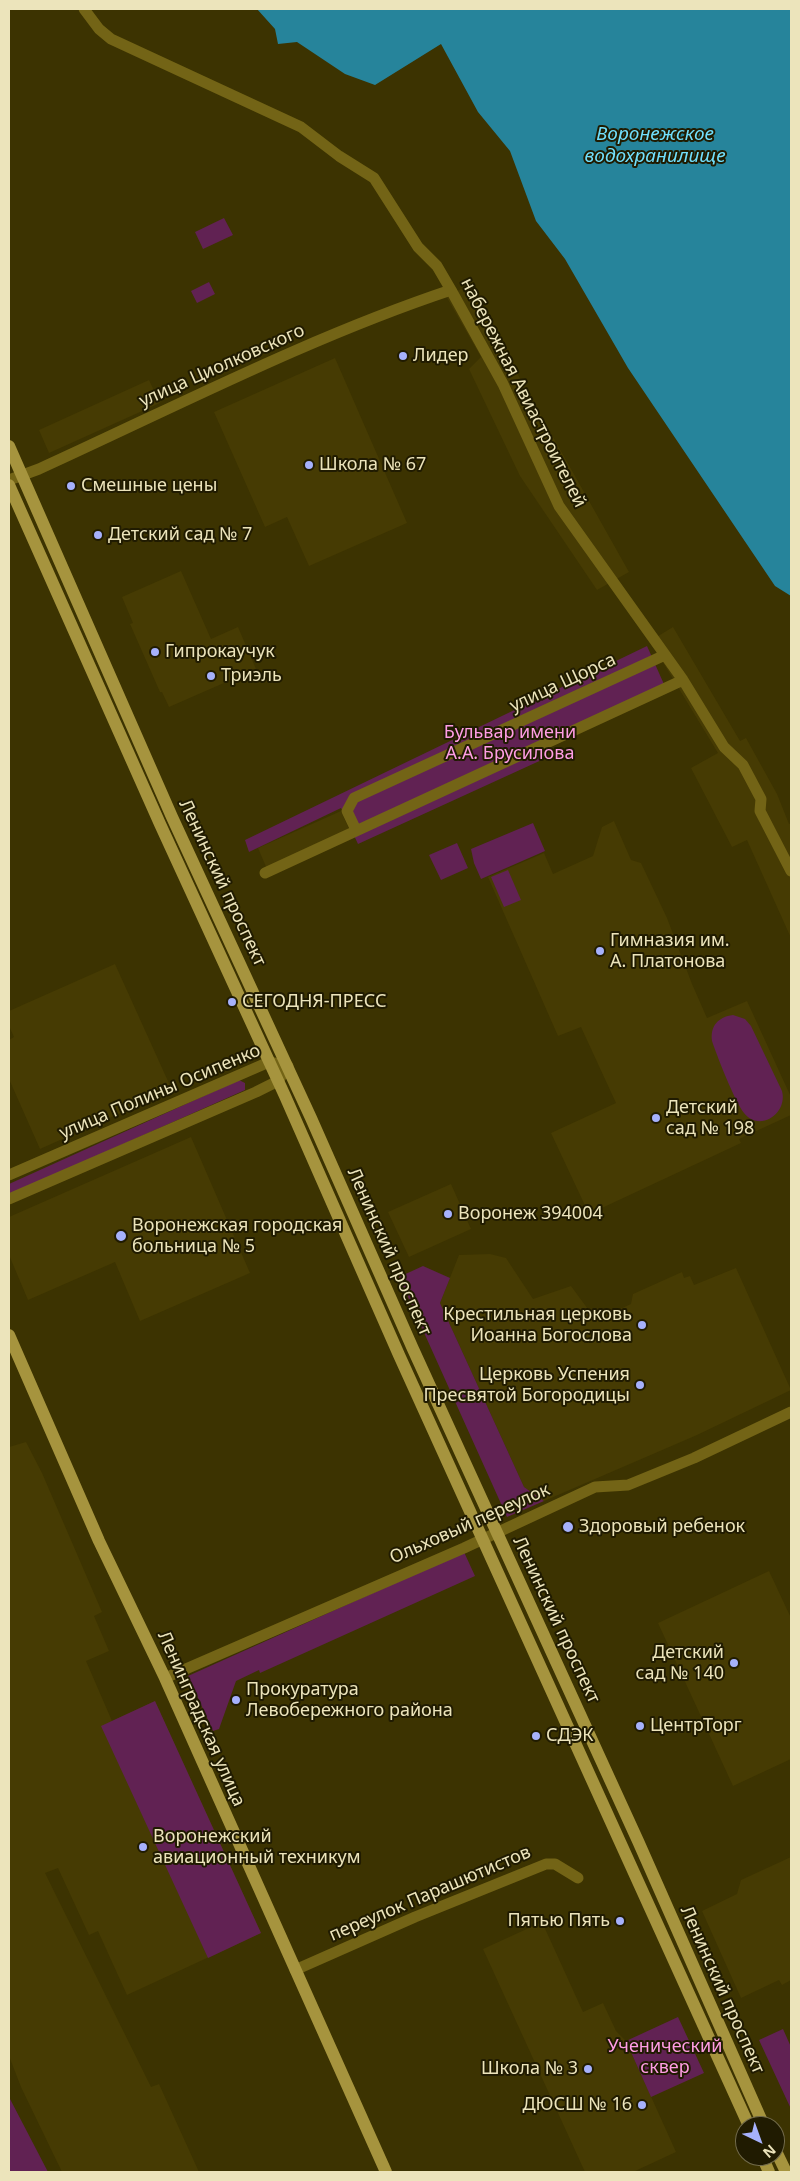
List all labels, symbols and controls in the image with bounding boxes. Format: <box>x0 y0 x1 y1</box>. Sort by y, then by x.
water label: Воронежское водохранилище <box>584 124 726 168</box>
street label: набережная Авиастроителей <box>456 275 590 511</box>
street label: улица Циолковского <box>136 320 308 412</box>
place label: Лидер <box>413 345 469 367</box>
marker: Лидер <box>397 350 409 362</box>
place label: Школа № 67 <box>319 454 426 476</box>
marker: Школа № 67 <box>303 459 315 471</box>
place label: Смешные цены <box>81 475 217 497</box>
marker: Смешные цены <box>65 480 77 492</box>
place label: Детский сад № 7 <box>108 524 252 546</box>
marker: Детский сад № 7 <box>92 529 104 541</box>
place label: Гипрокаучук <box>165 641 275 663</box>
marker: Гипрокаучук <box>149 646 161 658</box>
street label: улица Щорса <box>506 649 620 717</box>
place label: Триэль <box>221 665 282 687</box>
marker: Триэль <box>205 670 217 682</box>
park label: Бульвар имени А.А. Брусилова <box>444 722 576 764</box>
street label: Ленинский проспект <box>174 796 270 970</box>
place label: Гимназия им. А. Платонова <box>610 930 730 972</box>
marker: Гимназия им. А. Платонова <box>594 945 606 957</box>
place label: СЕГОДНЯ-ПРЕСС <box>242 991 386 1013</box>
marker: СЕГОДНЯ-ПРЕСС <box>226 996 238 1008</box>
street label: улица Полины Осипенко <box>56 1040 264 1144</box>
place label: Детский сад № 198 <box>666 1097 754 1140</box>
marker: Детский сад № 198 <box>650 1112 662 1124</box>
street label: Ленинский проспект <box>342 1165 436 1339</box>
place label: Воронеж 394004 <box>458 1203 603 1225</box>
marker: Воронеж 394004 <box>442 1208 454 1220</box>
place label: Воронежская городская больница № 5 <box>132 1215 342 1258</box>
marker: Воронежская городская больница № 5 <box>114 1229 128 1243</box>
place label: Крестильная церковь Иоанна Богослова <box>443 1304 632 1346</box>
marker: Крестильная церковь Иоанна Богослова <box>636 1319 648 1331</box>
place label: Церковь Успения Пресвятой Богородицы <box>423 1364 630 1406</box>
marker: Церковь Успения Пресвятой Богородицы <box>634 1379 646 1391</box>
street label: Ольховый переулок <box>387 1479 553 1569</box>
place label: Здоровый ребенок <box>579 1516 745 1538</box>
marker: Здоровый ребенок <box>561 1520 575 1534</box>
street label: Ленинский проспект <box>508 1533 604 1707</box>
street label: Ленинградская улица <box>153 1628 249 1810</box>
place label: Детский сад № 140 <box>636 1642 724 1685</box>
marker: Детский сад № 140 <box>728 1657 740 1669</box>
place label: Прокуратура Левобережного района <box>246 1679 453 1722</box>
marker: Прокуратура Левобережного района <box>230 1694 242 1706</box>
place label: ЦентрТорг <box>650 1715 742 1737</box>
marker: ЦентрТорг <box>634 1720 646 1732</box>
place label: СДЭК <box>546 1725 594 1747</box>
marker: СДЭК <box>530 1730 542 1742</box>
place label: Воронежский авиационный техникум <box>153 1826 361 1868</box>
marker: Воронежский авиационный техникум <box>137 1841 149 1853</box>
street label: переулок Парашютистов <box>326 1842 534 1946</box>
street label: Ленинский проспект <box>675 1903 769 2077</box>
place label: Пятью Пять <box>507 1910 610 1932</box>
marker: Пятью Пять <box>614 1915 626 1927</box>
park label: Ученический сквер <box>608 2036 722 2078</box>
place label: Школа № 3 <box>481 2058 578 2080</box>
marker: Школа № 3 <box>582 2063 594 2075</box>
place label: ДЮСШ № 16 <box>522 2094 632 2116</box>
marker: ДЮСШ № 16 <box>636 2099 648 2111</box>
north arrow <box>735 2116 785 2166</box>
text: N <box>759 2141 780 2163</box>

